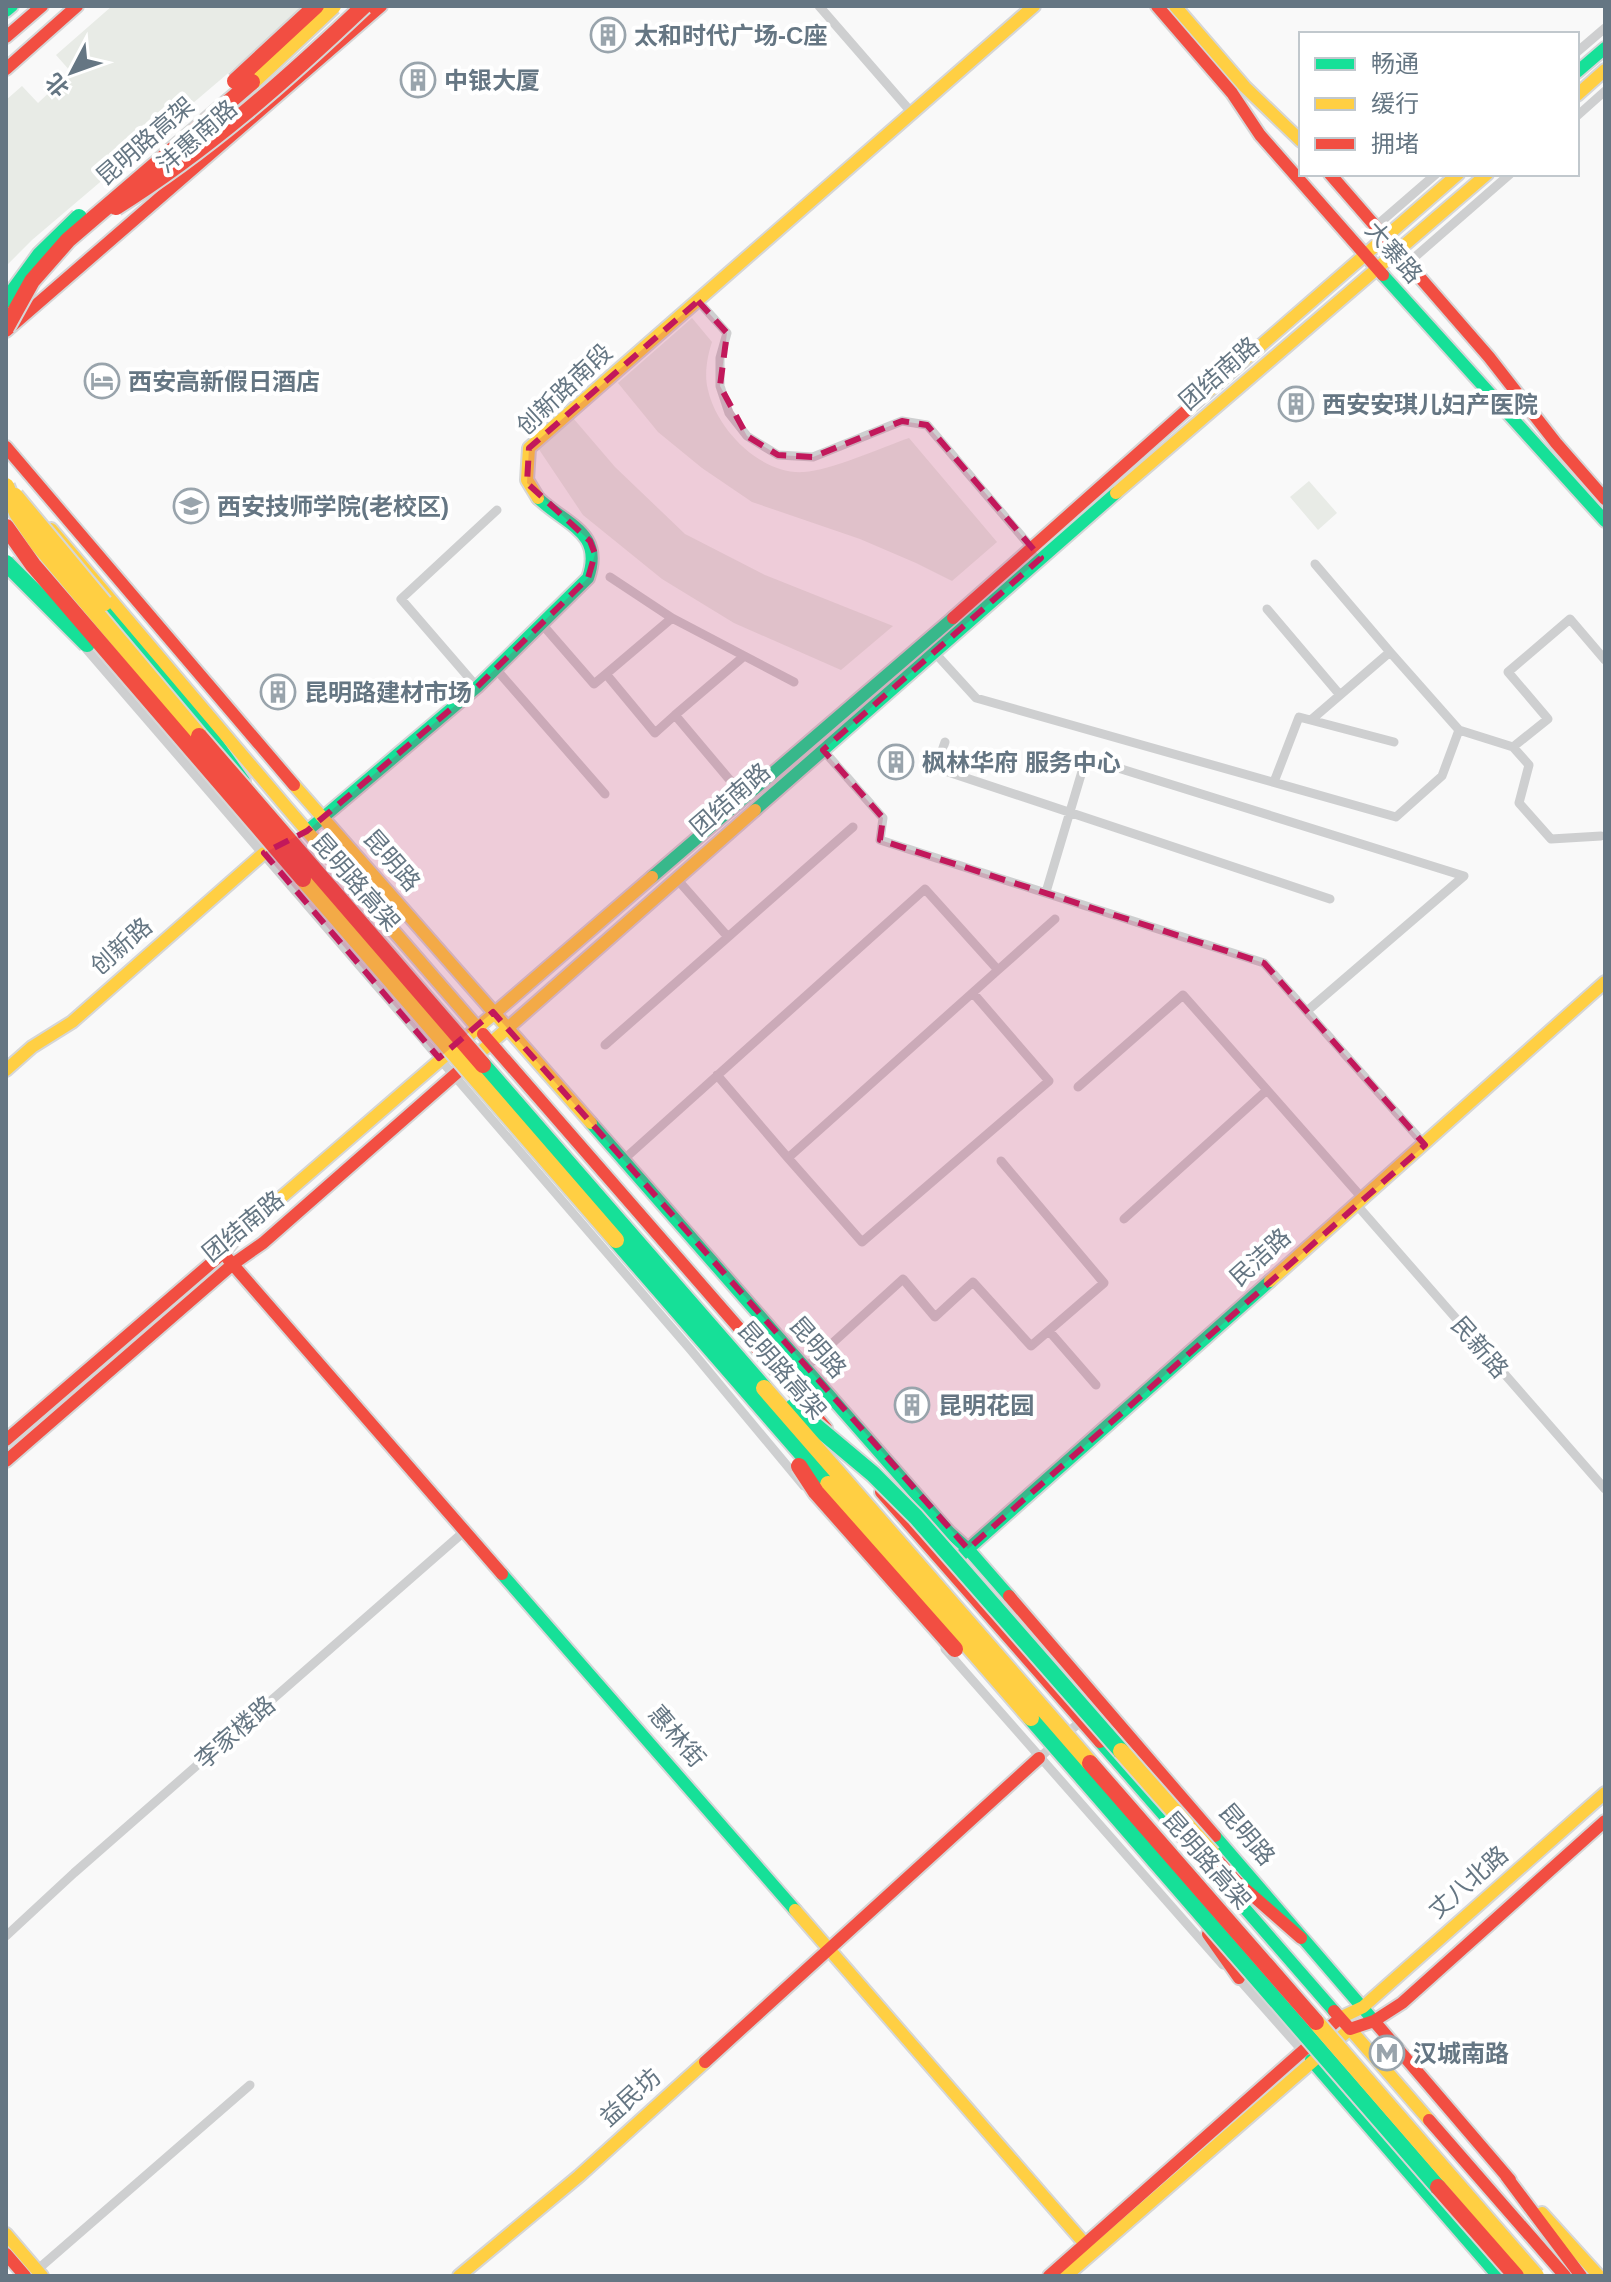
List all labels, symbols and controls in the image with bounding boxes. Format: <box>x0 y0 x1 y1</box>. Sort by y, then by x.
building icon: 太和时代广场-C座 <box>589 16 627 54</box>
place label: 太和时代广场-C座 <box>634 22 827 49</box>
north arrow <box>32 32 112 112</box>
legend <box>1299 32 1579 176</box>
text: 畅通 <box>1371 50 1419 77</box>
building icon: 中银大厦 <box>399 61 437 99</box>
place label: 中银大厦 <box>444 67 540 94</box>
text: 北 <box>41 68 74 101</box>
text: 缓行 <box>1371 90 1419 117</box>
street label: 昆明路高架 <box>91 91 199 191</box>
street label: 沣惠南路 <box>152 94 242 178</box>
text: 拥堵 <box>1371 130 1419 157</box>
street label: 大寨路 <box>1360 216 1428 288</box>
street label: 团结南路 <box>1174 331 1264 415</box>
street label: 创新路南段 <box>511 338 617 440</box>
hotel icon: 西安高新假日酒店 <box>83 362 121 400</box>
place label: 西安高新假日酒店 <box>128 368 320 395</box>
building icon: 西安安琪儿妇产医院 <box>1277 385 1315 423</box>
place label: 西安安琪儿妇产医院 <box>1322 391 1538 418</box>
school or university icon: 西安技师学院(老校区) <box>172 487 210 525</box>
place label: 西安技师学院(老校区) <box>217 493 449 520</box>
building icon: 昆明路建材市场 <box>259 673 297 711</box>
place label: 昆明路建材市场 <box>304 679 472 706</box>
building icon: 枫林华府 服务中心 <box>877 743 915 781</box>
place label: 枫林华府 服务中心 <box>922 749 1121 776</box>
street label: 团结南路 <box>685 757 775 841</box>
street label: 昆明路 <box>358 824 426 896</box>
street label: 昆明路高架 <box>306 828 406 936</box>
street label: 创新路 <box>85 912 157 980</box>
street label: 团结南路 <box>197 1185 289 1267</box>
street label: 民洁路 <box>1224 1223 1296 1291</box>
street label: 昆明路 <box>784 1311 852 1383</box>
street label: 民新路 <box>1446 1311 1514 1383</box>
street label: 昆明路高架 <box>732 1316 832 1424</box>
building icon: 昆明花园 <box>893 1386 931 1424</box>
place label: 昆明花园 <box>938 1392 1034 1419</box>
street label: 李家楼路 <box>190 1690 280 1774</box>
street label: 惠林街 <box>643 1700 711 1772</box>
street label: 昆明路 <box>1214 1798 1280 1870</box>
street label: 昆明路高架 <box>1157 1806 1257 1914</box>
street label: 丈八北路 <box>1423 1840 1513 1924</box>
metro station icon: 汉城南路 <box>1368 2034 1406 2072</box>
place label: 汉城南路 <box>1413 2040 1509 2067</box>
street label: 益民坊 <box>594 2063 666 2131</box>

